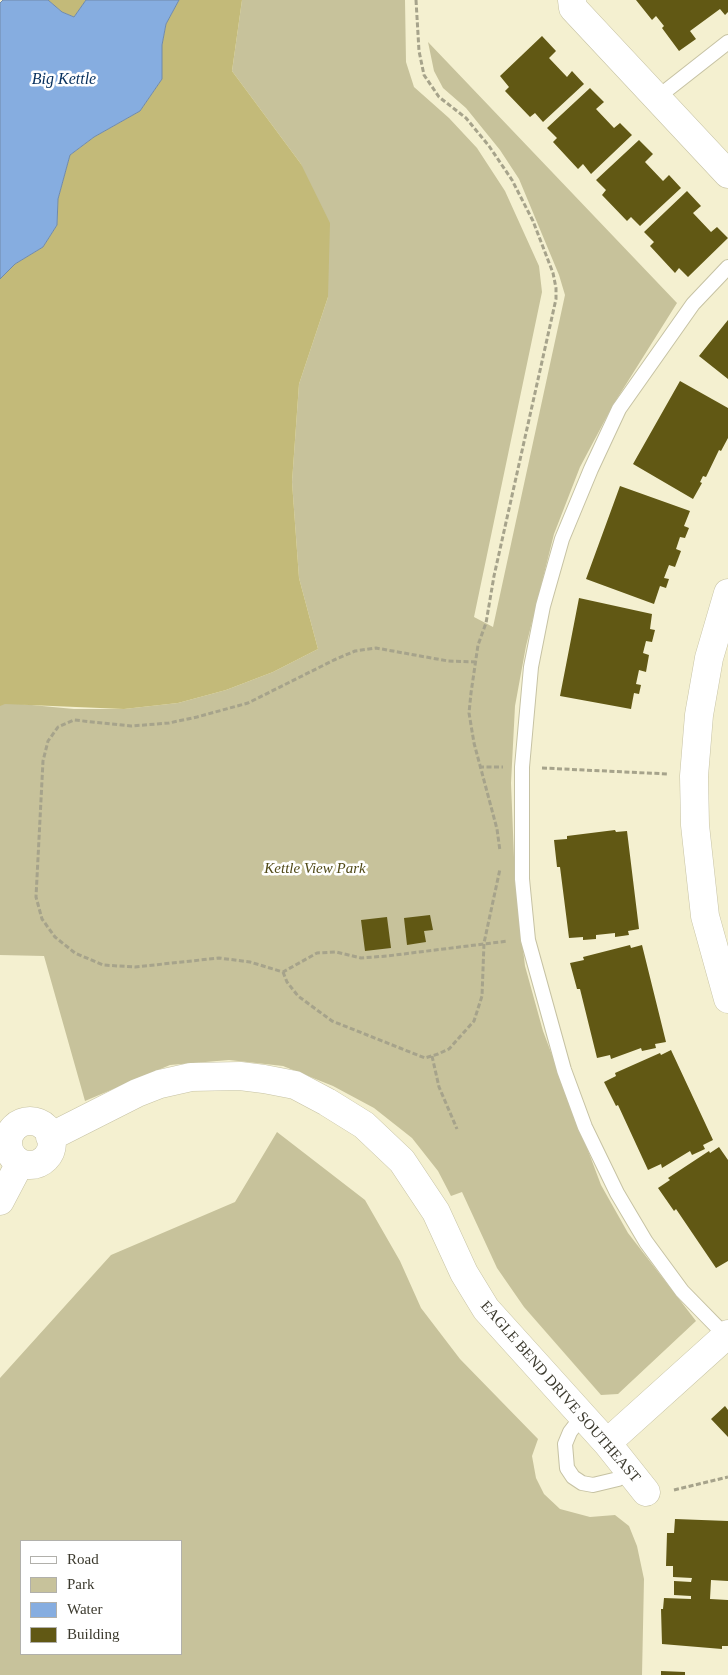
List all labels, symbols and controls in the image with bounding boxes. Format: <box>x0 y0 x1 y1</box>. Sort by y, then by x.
water label: Big Kettle <box>32 70 96 90</box>
park label: Kettle View Park <box>264 860 366 878</box>
street label: EAGLE BEND DRIVE SOUTHEAST <box>476 1298 644 1486</box>
legend <box>20 1540 182 1655</box>
text: Road <box>67 1551 99 1567</box>
text: Park <box>67 1576 95 1592</box>
text: Water <box>67 1601 102 1617</box>
text: Building <box>67 1626 120 1642</box>

